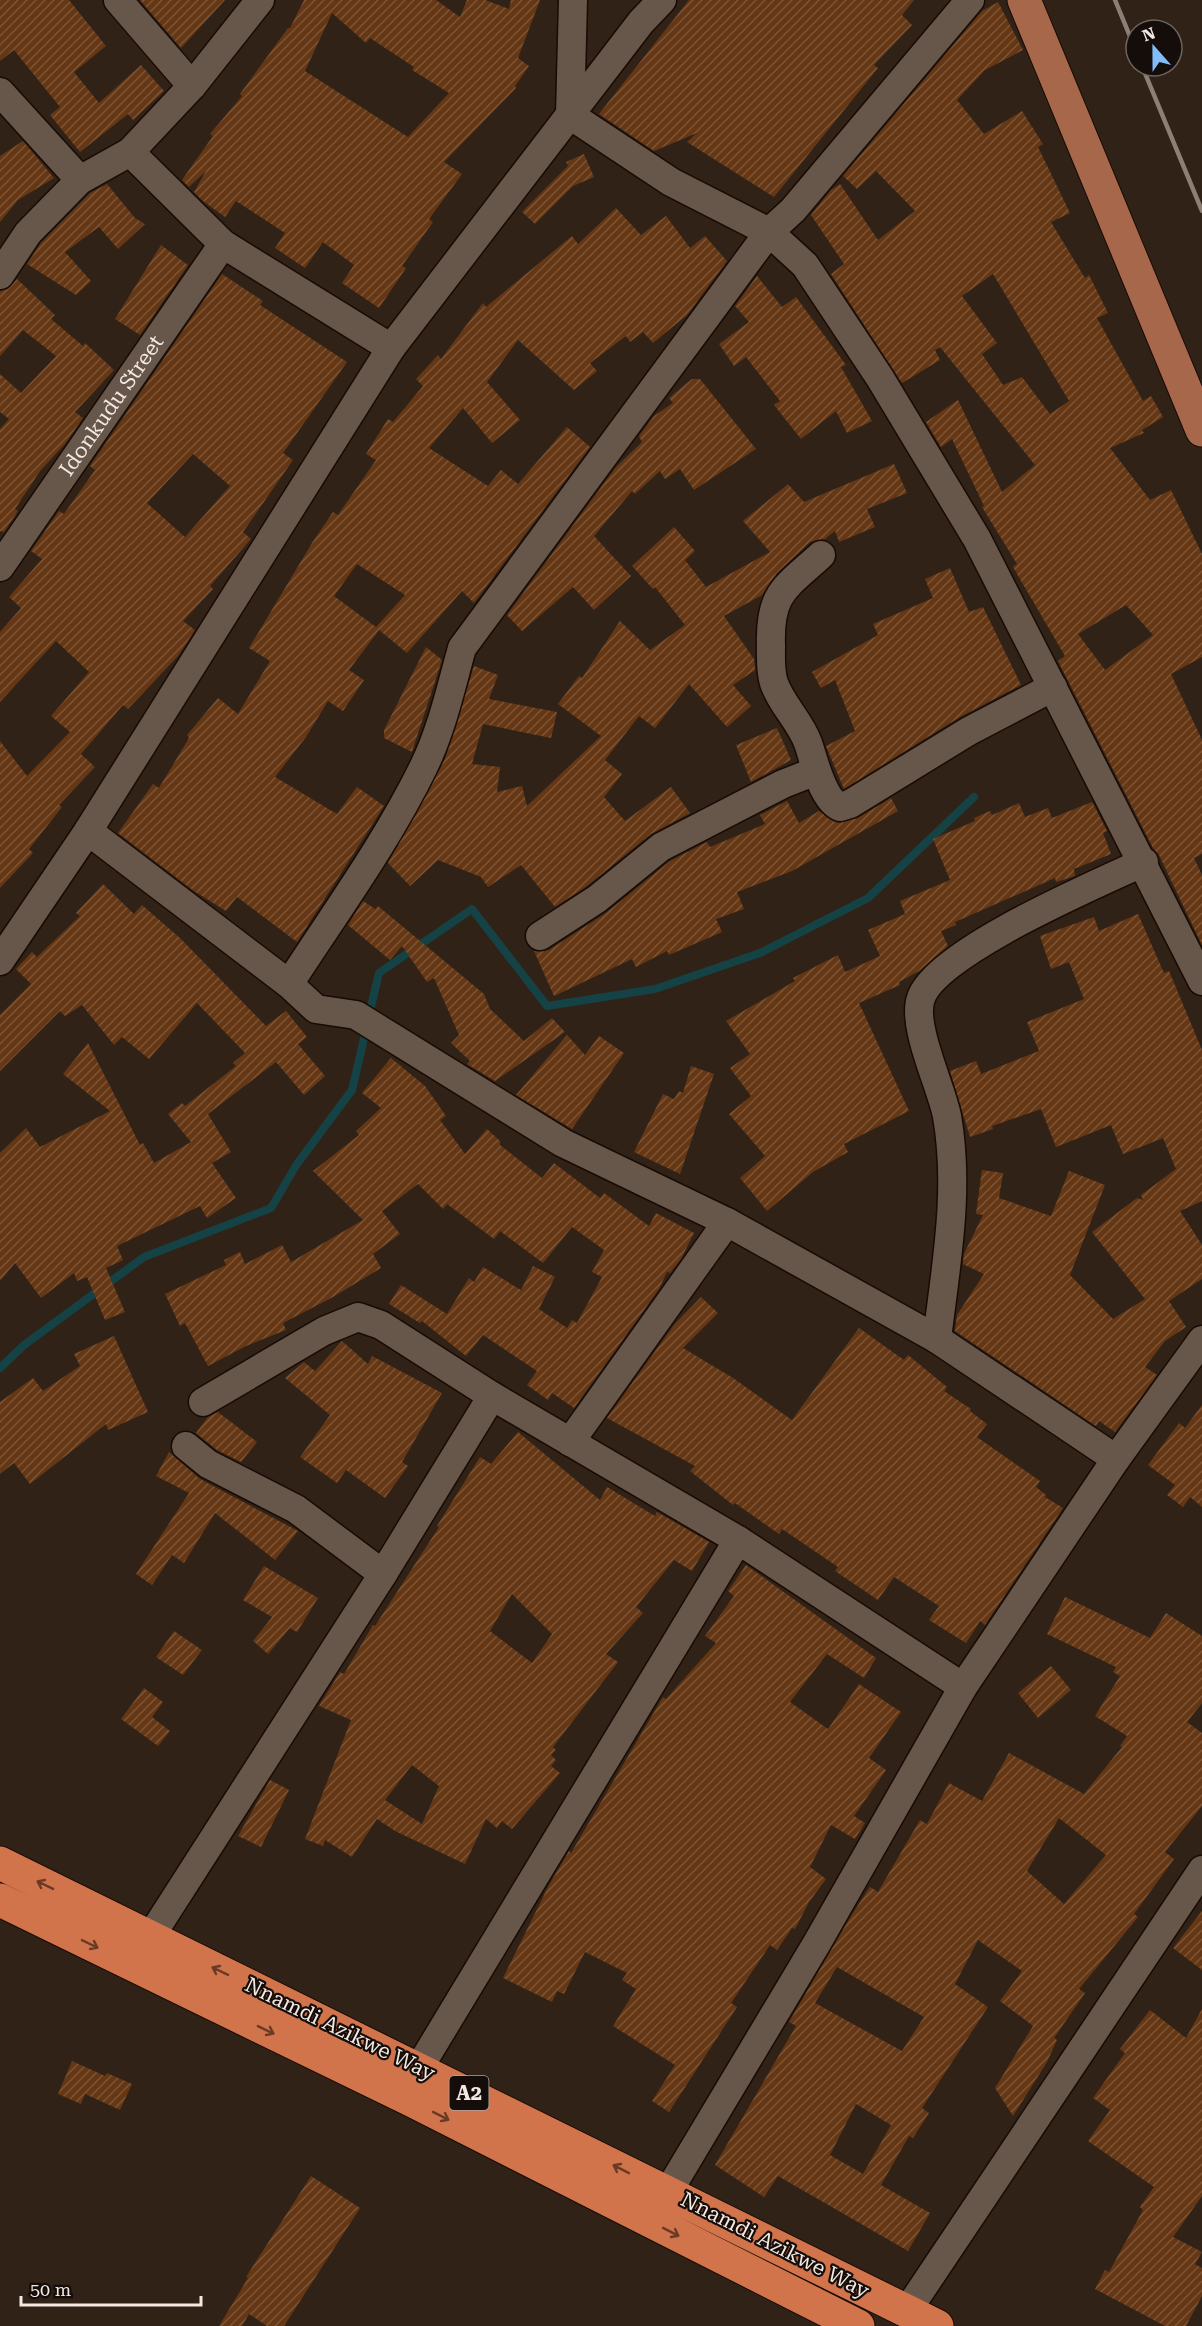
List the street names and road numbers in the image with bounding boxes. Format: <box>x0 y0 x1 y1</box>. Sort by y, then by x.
street label: Idonkudu Street <box>54 331 168 481</box>
street label: Nnamdi Azikwe Way <box>241 1973 439 2086</box>
road number: A2 <box>450 2076 488 2110</box>
street label: Nnamdi Azikwe Way <box>677 2187 874 2303</box>

